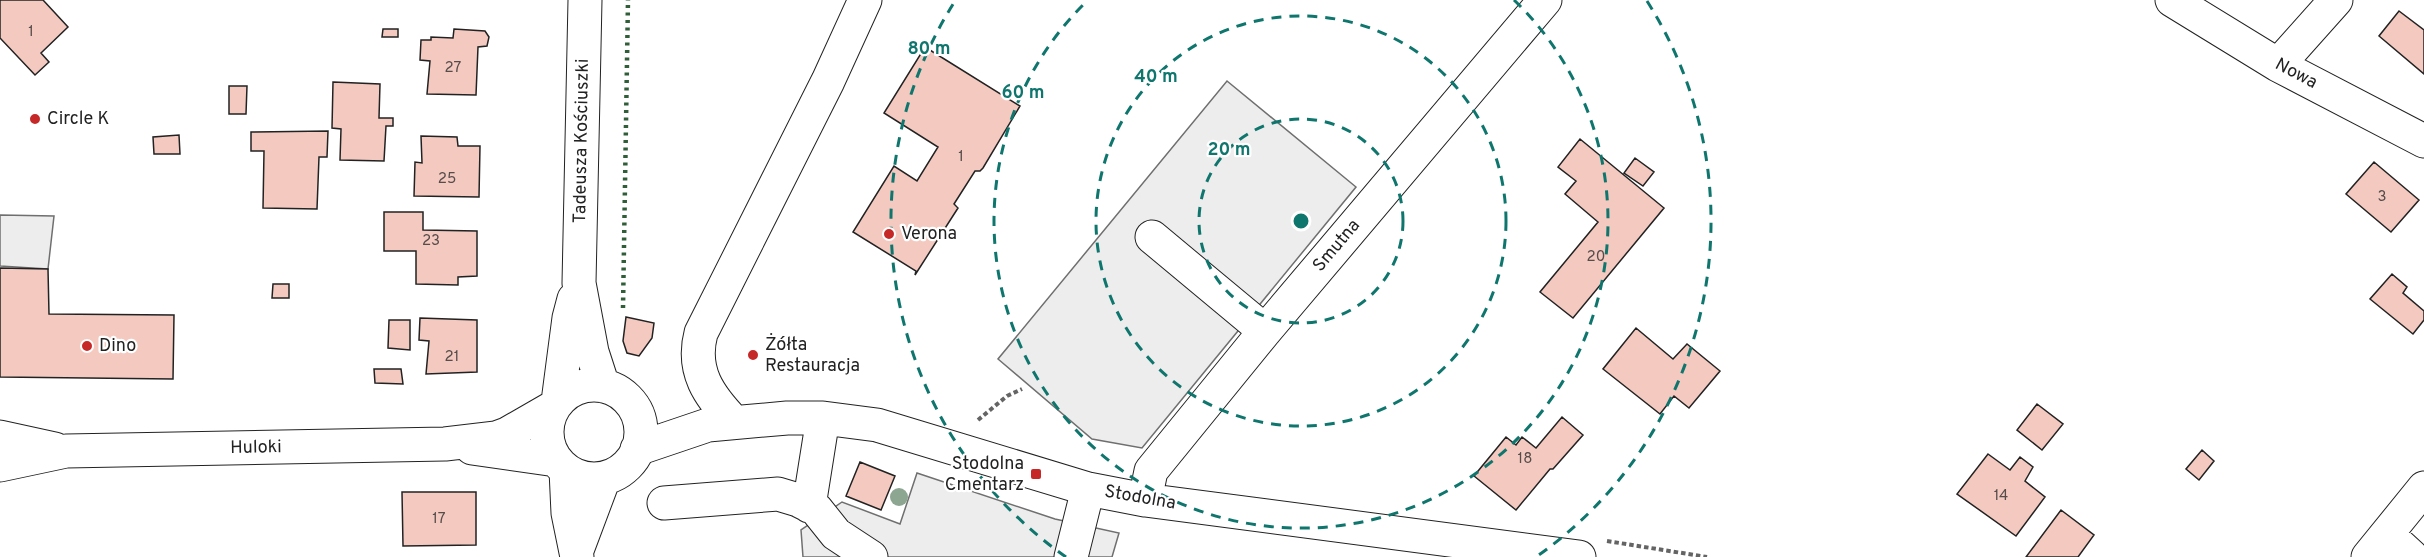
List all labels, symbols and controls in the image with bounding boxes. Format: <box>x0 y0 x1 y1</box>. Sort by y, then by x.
house number: 1 <box>28 23 34 42</box>
text: 80 m <box>907 38 951 61</box>
street label: Nowa <box>2271 53 2321 95</box>
street label: Tadeusza Kościuszki <box>569 58 595 224</box>
house number: 27 <box>445 59 462 78</box>
text: 40 m <box>1134 66 1178 89</box>
text: 60 m <box>1001 82 1045 105</box>
place label: Circle K <box>47 108 109 131</box>
marker: Circle K <box>28 112 42 126</box>
text: 20 m <box>1207 139 1251 162</box>
house number: 1 <box>958 148 964 167</box>
house number: 25 <box>438 170 456 189</box>
house number: 3 <box>2377 188 2387 207</box>
centre of rings <box>1291 211 1311 231</box>
street label: Smutna <box>1308 215 1366 277</box>
place label: Verona <box>901 223 957 246</box>
marker: Verona <box>882 227 896 241</box>
house number: 23 <box>422 232 440 251</box>
house number: 20 <box>1587 248 1605 267</box>
place label: Żółta Restauracja <box>765 332 860 378</box>
place label: Dino <box>99 335 136 358</box>
marker: Dino <box>80 339 94 353</box>
house number: 21 <box>445 348 459 367</box>
marker: Żółta Restauracja <box>746 348 760 362</box>
street label: Huloki <box>230 436 282 460</box>
house number: 18 <box>1518 450 1532 469</box>
place label: Stodolna Cmentarz <box>945 453 1024 497</box>
marker: Stodolna Cmentarz <box>1029 467 1043 481</box>
street label: Stodolna <box>1102 480 1178 516</box>
house number: 14 <box>1994 487 2008 506</box>
house number: 17 <box>432 510 446 529</box>

